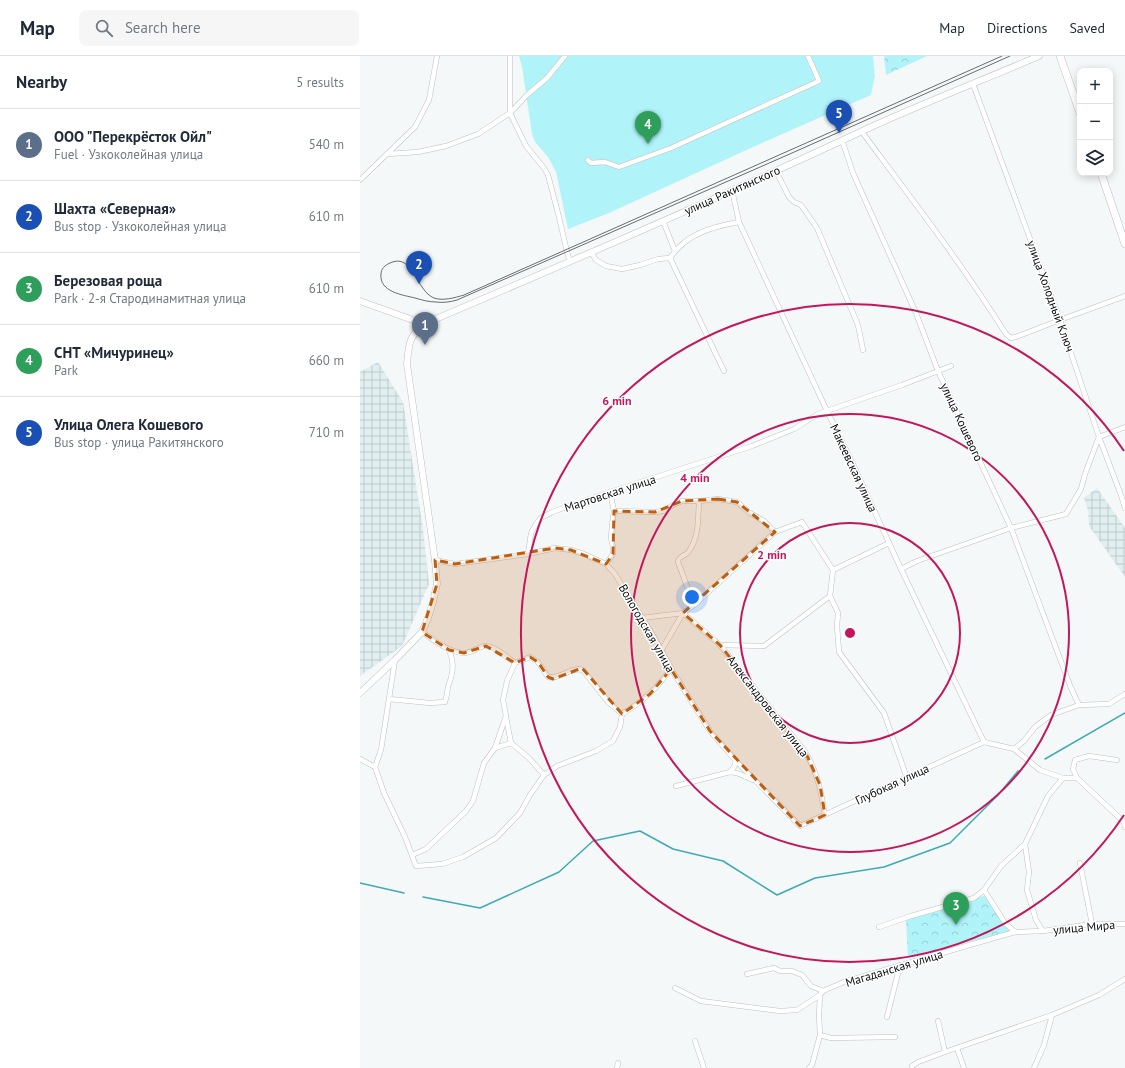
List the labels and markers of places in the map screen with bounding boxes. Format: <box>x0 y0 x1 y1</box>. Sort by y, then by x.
pin: 5 <box>826 100 852 133</box>
pin: 4 <box>635 111 661 144</box>
pin: 2 <box>406 251 432 284</box>
pin: 1 <box>412 312 438 345</box>
centre of rings <box>843 626 857 640</box>
pin: 3 <box>943 892 969 925</box>

